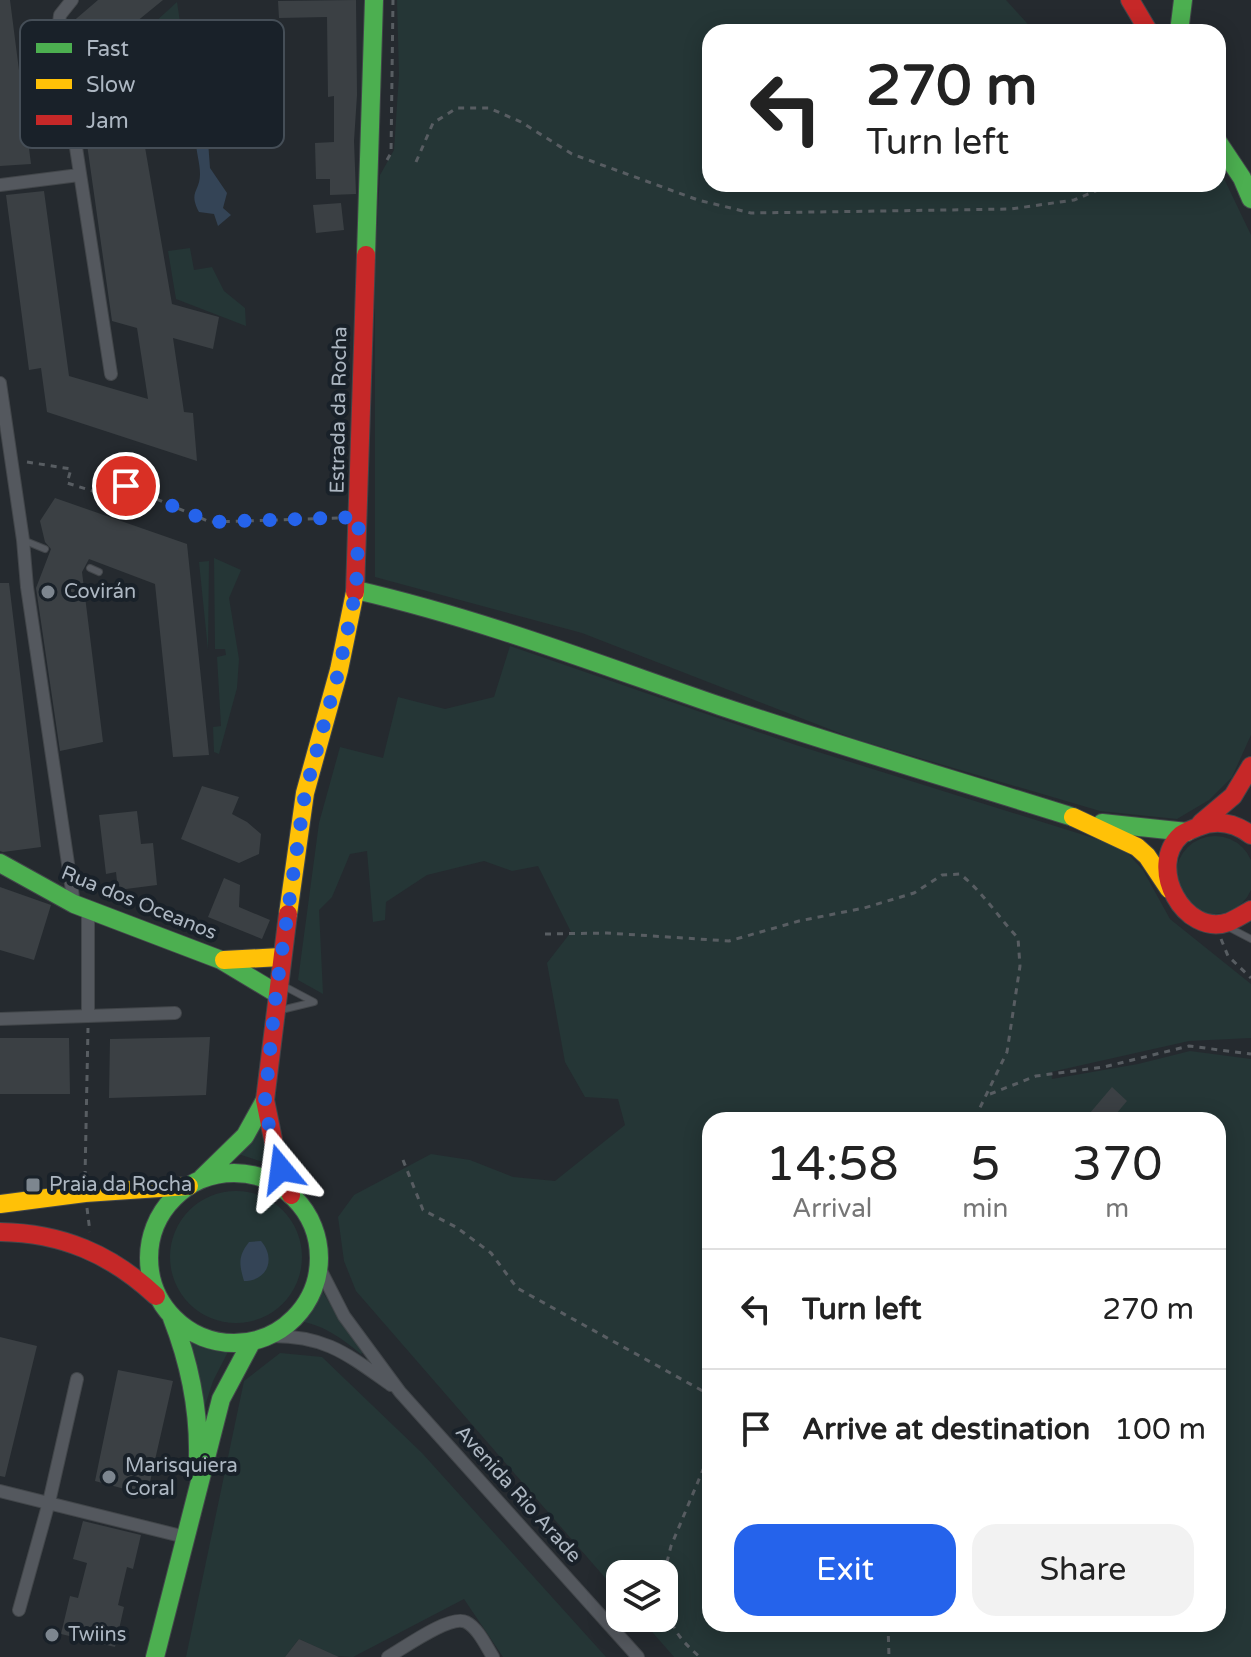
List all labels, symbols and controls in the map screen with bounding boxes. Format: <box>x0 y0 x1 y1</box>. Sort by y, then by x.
legend <box>20 20 284 148</box>
text: Fast <box>86 36 129 62</box>
text: 270 m <box>866 53 1037 120</box>
icon: left <box>734 56 838 160</box>
text: Slow <box>86 72 136 98</box>
text: Jam <box>86 108 129 134</box>
text: Turn left <box>866 121 1009 164</box>
street label: Estrada da Rocha <box>326 326 352 494</box>
pin <box>92 452 160 520</box>
icon: arrive <box>104 464 148 508</box>
place label: Covirán <box>64 580 136 604</box>
marker: Covirán <box>39 583 57 601</box>
street label: Rua dos Oceanos <box>58 861 220 945</box>
position arrow <box>239 1127 323 1211</box>
text: 14:58 <box>766 1136 899 1194</box>
text: 5 <box>970 1136 1000 1194</box>
text: 370 <box>1072 1136 1162 1194</box>
place label: Praia da Rocha <box>49 1173 192 1197</box>
marker: Praia da Rocha <box>24 1176 42 1194</box>
text: Arrival <box>792 1193 872 1224</box>
text: min <box>962 1193 1008 1224</box>
text: m <box>1105 1193 1129 1224</box>
icon: left <box>734 1287 778 1331</box>
text: Turn left <box>802 1291 921 1328</box>
text: 270 m <box>1102 1291 1194 1328</box>
icon: arrive <box>734 1407 778 1451</box>
text: Arrive at destination <box>802 1411 1090 1448</box>
text: 100 m <box>1114 1411 1206 1448</box>
street label: Avenida Rio Arade <box>450 1420 586 1568</box>
place label: Marisquiera Coral <box>125 1454 238 1501</box>
marker: Marisquiera Coral <box>100 1468 118 1486</box>
button: Exit <box>734 1524 956 1616</box>
button: Share <box>972 1524 1194 1616</box>
map controls <box>606 1560 678 1632</box>
button: layers <box>606 1560 678 1632</box>
place label: Twiins <box>68 1623 126 1647</box>
marker: Twiins <box>43 1626 61 1644</box>

